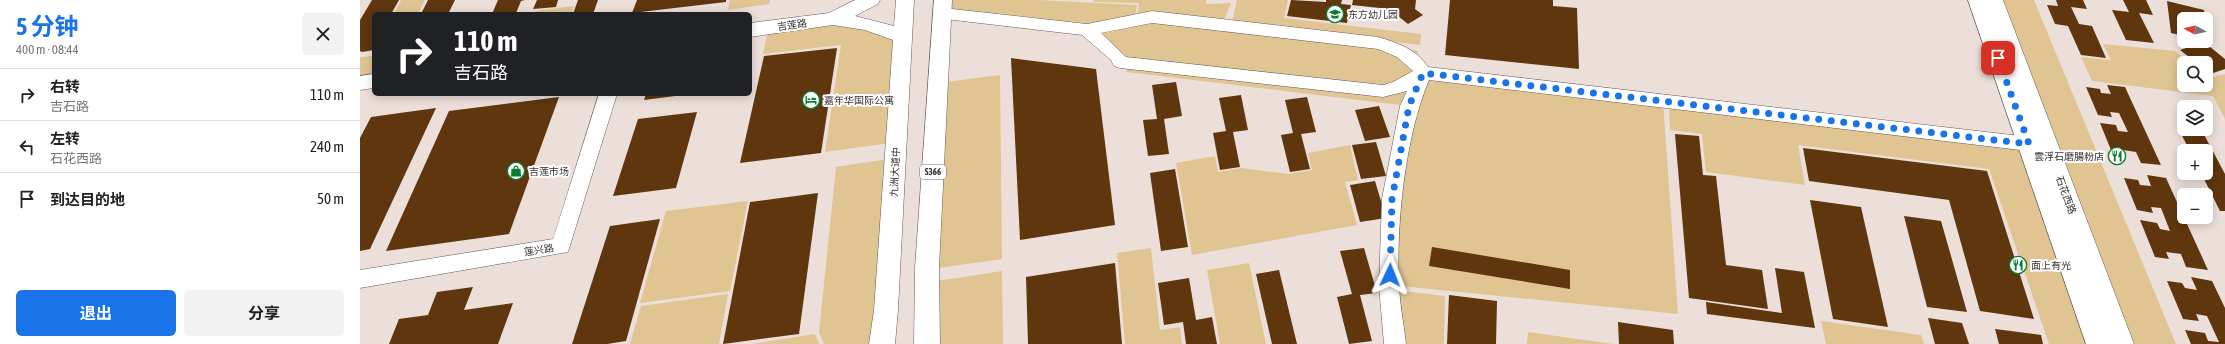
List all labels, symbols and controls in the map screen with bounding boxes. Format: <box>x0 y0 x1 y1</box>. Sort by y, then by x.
school or university icon: 东方幼儿园 <box>1325 4 1345 24</box>
place label: 东方幼儿园 <box>1348 9 1398 20</box>
north arrow <box>2177 12 2213 48</box>
map controls <box>2177 12 2213 224</box>
text: 5 分钟 <box>16 13 79 40</box>
button: close <box>302 13 344 55</box>
street label: 吉莲路 <box>776 17 808 33</box>
text: 110 m <box>454 25 517 57</box>
icon: right <box>388 28 440 80</box>
pin <box>1981 41 2015 75</box>
text: 400 m · 08:44 <box>16 42 79 57</box>
icon: arrive <box>1987 47 2009 69</box>
button: search <box>2177 56 2213 92</box>
text: 吉石路 <box>454 62 508 83</box>
text: 右转 <box>50 78 80 95</box>
icon: right <box>16 84 38 106</box>
text: 110 m <box>310 86 344 103</box>
hotel icon: 嘉年华国际公寓 <box>801 90 821 110</box>
place label: 嘉年华国际公寓 <box>824 95 894 106</box>
text: 吉石路 <box>50 99 89 114</box>
button: layers <box>2177 100 2213 136</box>
text: 左转 <box>50 130 80 147</box>
icon: left <box>16 136 38 158</box>
text: 240 m <box>310 138 344 155</box>
button: + <box>2177 144 2213 180</box>
restaurant icon: 雲浮石磨腸粉店 <box>2107 146 2127 166</box>
street label: 九洲大道中 <box>888 147 902 197</box>
text: 石花西路 <box>50 151 102 166</box>
place label: 雲浮石磨腸粉店 <box>2034 151 2104 162</box>
shop icon: 吉莲市场 <box>506 161 526 181</box>
road number: S366 <box>920 165 946 179</box>
place label: 吉莲市场 <box>529 166 569 177</box>
street label: 石花西路 <box>2054 174 2078 216</box>
icon: arrive <box>16 188 38 210</box>
button: − <box>2177 188 2213 224</box>
text: 50 m <box>317 190 344 207</box>
text: 到达目的地 <box>50 191 125 208</box>
street label: 莲兴路 <box>523 242 555 258</box>
position arrow <box>1369 254 1411 296</box>
restaurant icon: 面上有光 <box>2008 255 2028 275</box>
place label: 面上有光 <box>2031 260 2071 271</box>
button: 退出 <box>16 290 176 336</box>
button: 分享 <box>184 290 344 336</box>

